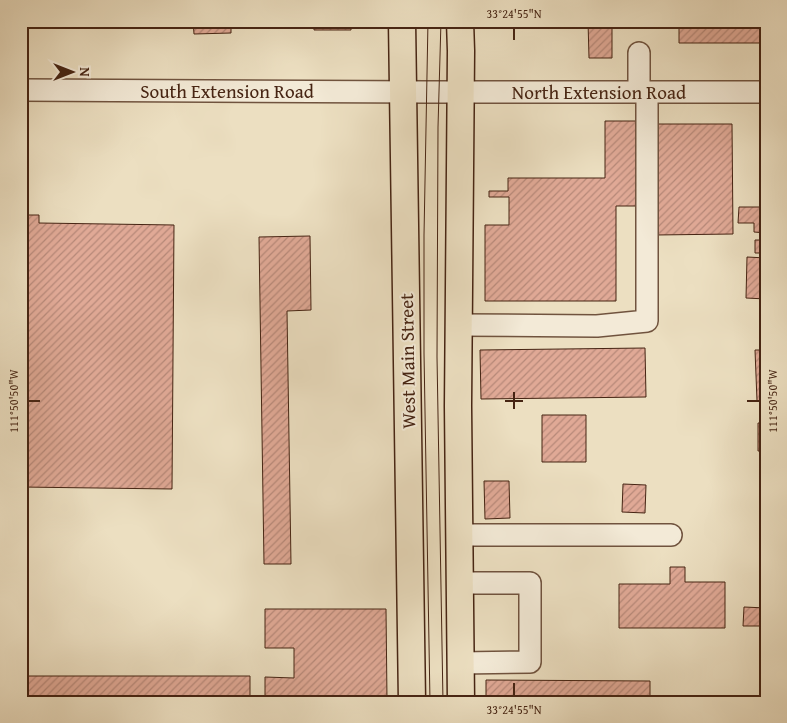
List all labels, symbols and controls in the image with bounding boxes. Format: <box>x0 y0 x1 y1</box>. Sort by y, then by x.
text: 33°24'55"N <box>486 5 542 22</box>
north arrow <box>48 48 98 98</box>
text: N <box>75 67 95 77</box>
street label: South Extension Road <box>140 77 315 105</box>
street label: North Extension Road <box>512 78 687 106</box>
street label: West Main Street <box>392 293 422 429</box>
text: 111°50'50"W <box>5 369 22 433</box>
text: 111°50'50"W <box>764 369 781 433</box>
text: 33°24'55"N <box>486 701 542 718</box>

